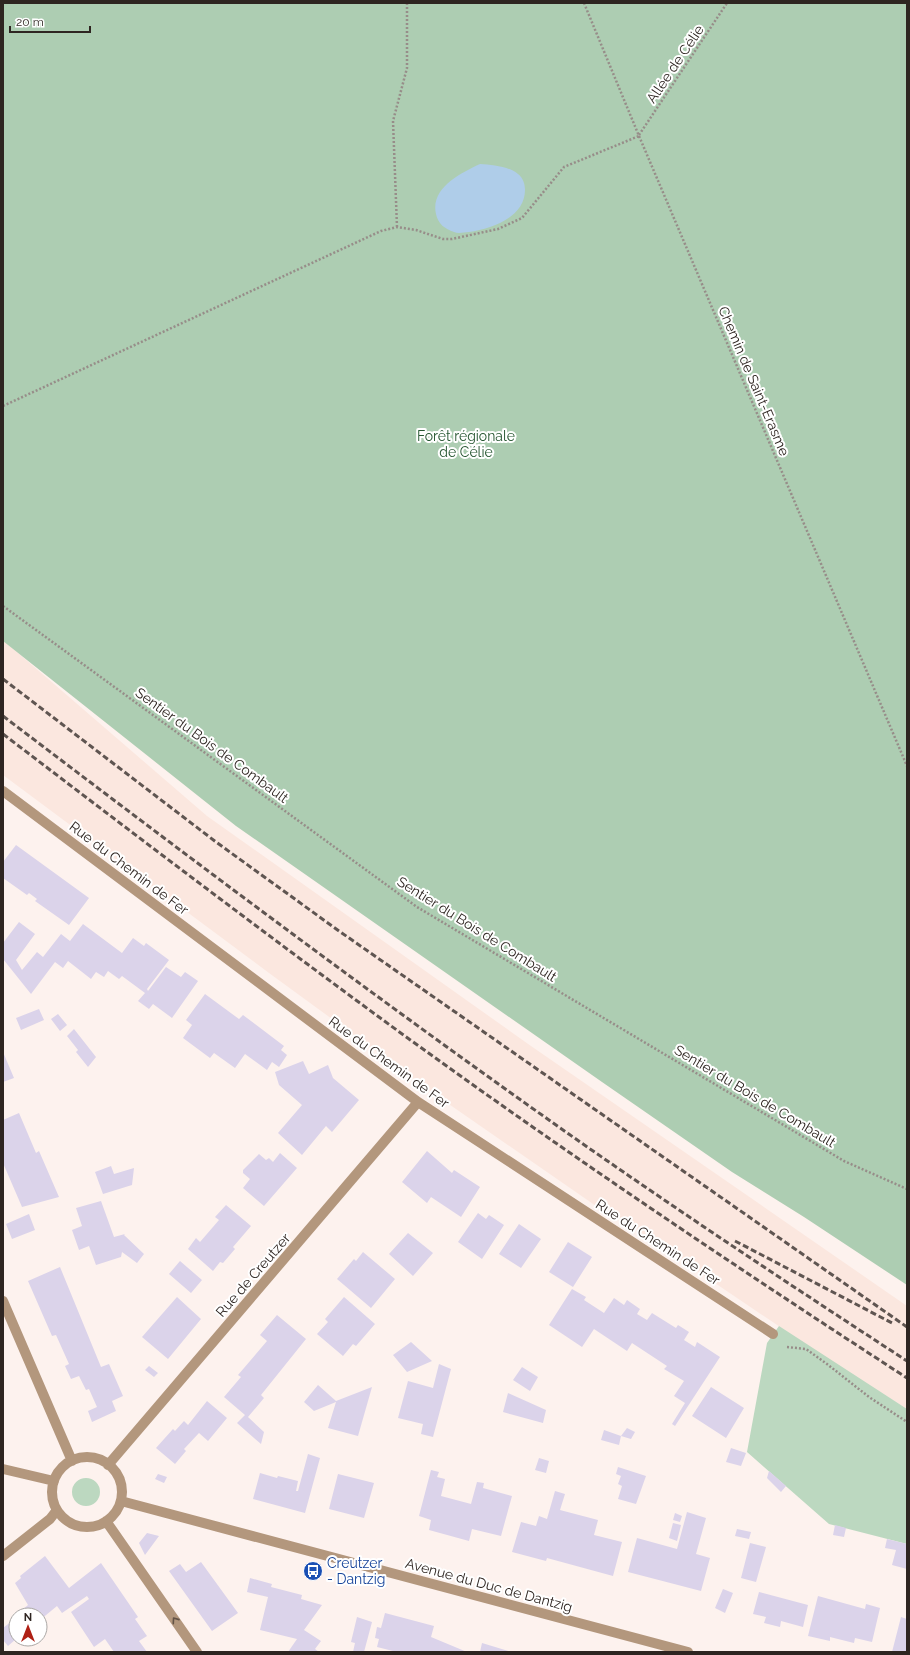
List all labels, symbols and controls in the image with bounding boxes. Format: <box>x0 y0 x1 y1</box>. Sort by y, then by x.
scale bar <box>10 8 90 34</box>
text: 20 m <box>16 15 44 29</box>
street label: Allée de Célie <box>643 22 707 106</box>
street label: Chemin de Saint-Erasme <box>715 304 793 458</box>
park label: Forêt régionale de Célie <box>417 428 515 460</box>
street label: Sentier du Bois de Combault <box>132 684 292 806</box>
street label: Rue du Chemin de Fer <box>66 818 192 918</box>
street label: Sentier du Bois de Combault <box>394 873 560 985</box>
street label: Rue du Chemin de Fer <box>326 1013 452 1111</box>
street label: Sentier du Bois de Combault <box>672 1042 839 1151</box>
street label: Rue du Chemin de Fer <box>593 1196 723 1288</box>
street label: Rue de Creutzer <box>213 1230 294 1320</box>
place label: Creutzer - Dantzig <box>327 1555 385 1587</box>
street label: Avenue du Duc de Dantzig <box>404 1555 574 1615</box>
bus stop icon: Creutzer - Dantzig <box>302 1560 324 1582</box>
north arrow <box>8 1607 48 1647</box>
text: N <box>24 1611 32 1624</box>
one-way arrow <box>172 1617 180 1624</box>

